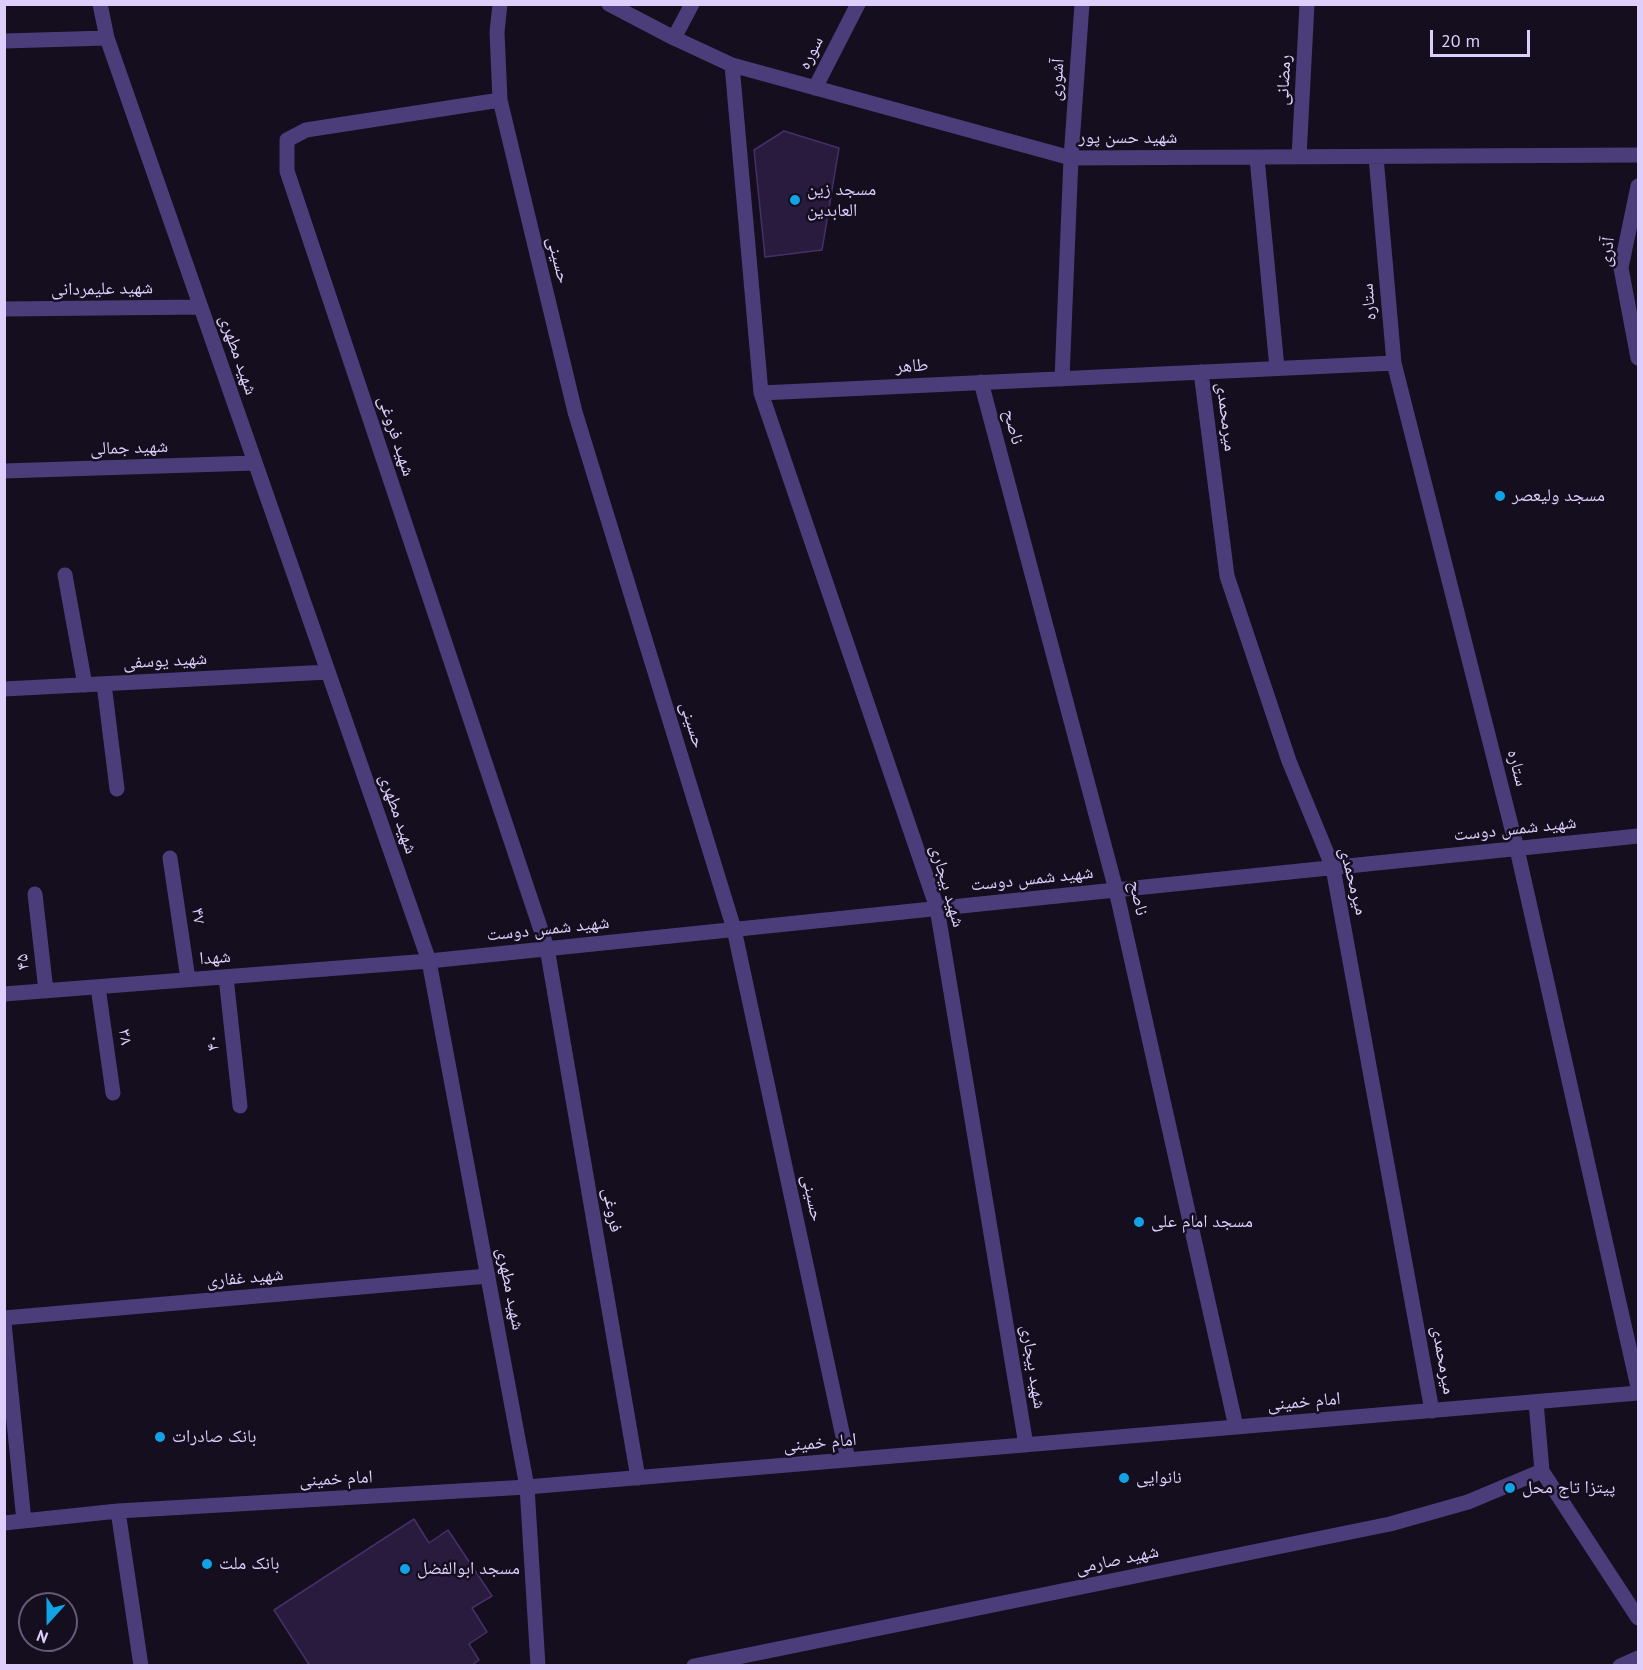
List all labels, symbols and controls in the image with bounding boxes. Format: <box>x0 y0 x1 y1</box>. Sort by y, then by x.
scale bar <box>1433 18 1534 56</box>
text: 20 m <box>1441 29 1480 52</box>
street label: سوره <box>794 33 828 73</box>
street label: رمضانی <box>1272 54 1296 106</box>
street label: آشوری <box>1045 58 1069 102</box>
street label: شهید حسن پور <box>1079 127 1177 149</box>
place label: مسجد زین العابدین <box>807 179 876 222</box>
marker: مسجد زین العابدین <box>788 193 802 207</box>
street label: حسینی <box>542 234 574 286</box>
street label: آذری <box>1594 236 1620 268</box>
street label: شهید علیمردانی <box>51 277 153 301</box>
street label: ستاره <box>1357 283 1381 321</box>
street label: شهید مطهری <box>214 312 262 398</box>
street label: طاهر <box>895 354 929 378</box>
street label: میرمحمدی <box>1211 381 1241 453</box>
street label: شهید فروغی <box>373 393 419 479</box>
street label: ناصح <box>998 407 1028 447</box>
street label: شهید جمالی <box>90 436 168 460</box>
place label: مسجد ولیعصر <box>1512 485 1605 507</box>
marker: مسجد ولیعصر <box>1493 489 1507 503</box>
street label: شهید یوسفی <box>122 648 208 674</box>
street label: حسینی <box>675 699 709 751</box>
street label: ستاره <box>1502 747 1532 789</box>
street label: شهید مطهری <box>374 771 422 857</box>
street label: شهید شمس دوست <box>1453 812 1577 846</box>
street label: شهید بیجاری <box>925 842 969 930</box>
street label: میرمحمدی <box>1334 845 1372 917</box>
street label: شهید شمس دوست <box>970 862 1094 896</box>
street label: ناصح <box>1123 878 1153 918</box>
street label: ۴۷ <box>186 906 210 926</box>
street label: شهید شمس دوست <box>486 912 610 946</box>
street label: شهدا <box>199 946 231 970</box>
street label: ۴۵ <box>11 953 35 971</box>
street label: ۳۸ <box>113 1027 137 1047</box>
street label: ۴۰ <box>201 1034 225 1052</box>
street label: حسینی <box>796 1173 828 1223</box>
street label: فروغی <box>597 1186 627 1234</box>
place label: مسجد امام علی <box>1151 1211 1253 1233</box>
marker: مسجد امام علی <box>1132 1215 1146 1229</box>
street label: شهید مطهری <box>491 1246 529 1332</box>
street label: شهید غفاری <box>206 1264 284 1292</box>
street label: شهید بیجاری <box>1016 1324 1050 1410</box>
street label: میرمحمدی <box>1426 1324 1460 1396</box>
street label: امام خمینی <box>1266 1388 1342 1416</box>
place label: بانک صادرات <box>172 1426 257 1448</box>
street label: امام خمینی <box>782 1429 858 1457</box>
marker: بانک صادرات <box>153 1430 167 1444</box>
street label: امام خمینی <box>299 1466 373 1492</box>
place label: نانوایی <box>1136 1467 1182 1489</box>
marker: نانوایی <box>1117 1471 1131 1485</box>
place label: پیتزا تاج محل <box>1522 1477 1615 1499</box>
marker: پیتزا تاج محل <box>1503 1481 1517 1495</box>
street label: شهید صارمی <box>1073 1541 1161 1579</box>
place label: بانک ملت <box>219 1553 280 1575</box>
marker: بانک ملت <box>200 1557 214 1571</box>
place label: مسجد ابوالفضل <box>417 1558 520 1580</box>
marker: مسجد ابوالفضل <box>398 1562 412 1576</box>
north arrow <box>18 1592 78 1652</box>
text: N <box>34 1626 51 1648</box>

